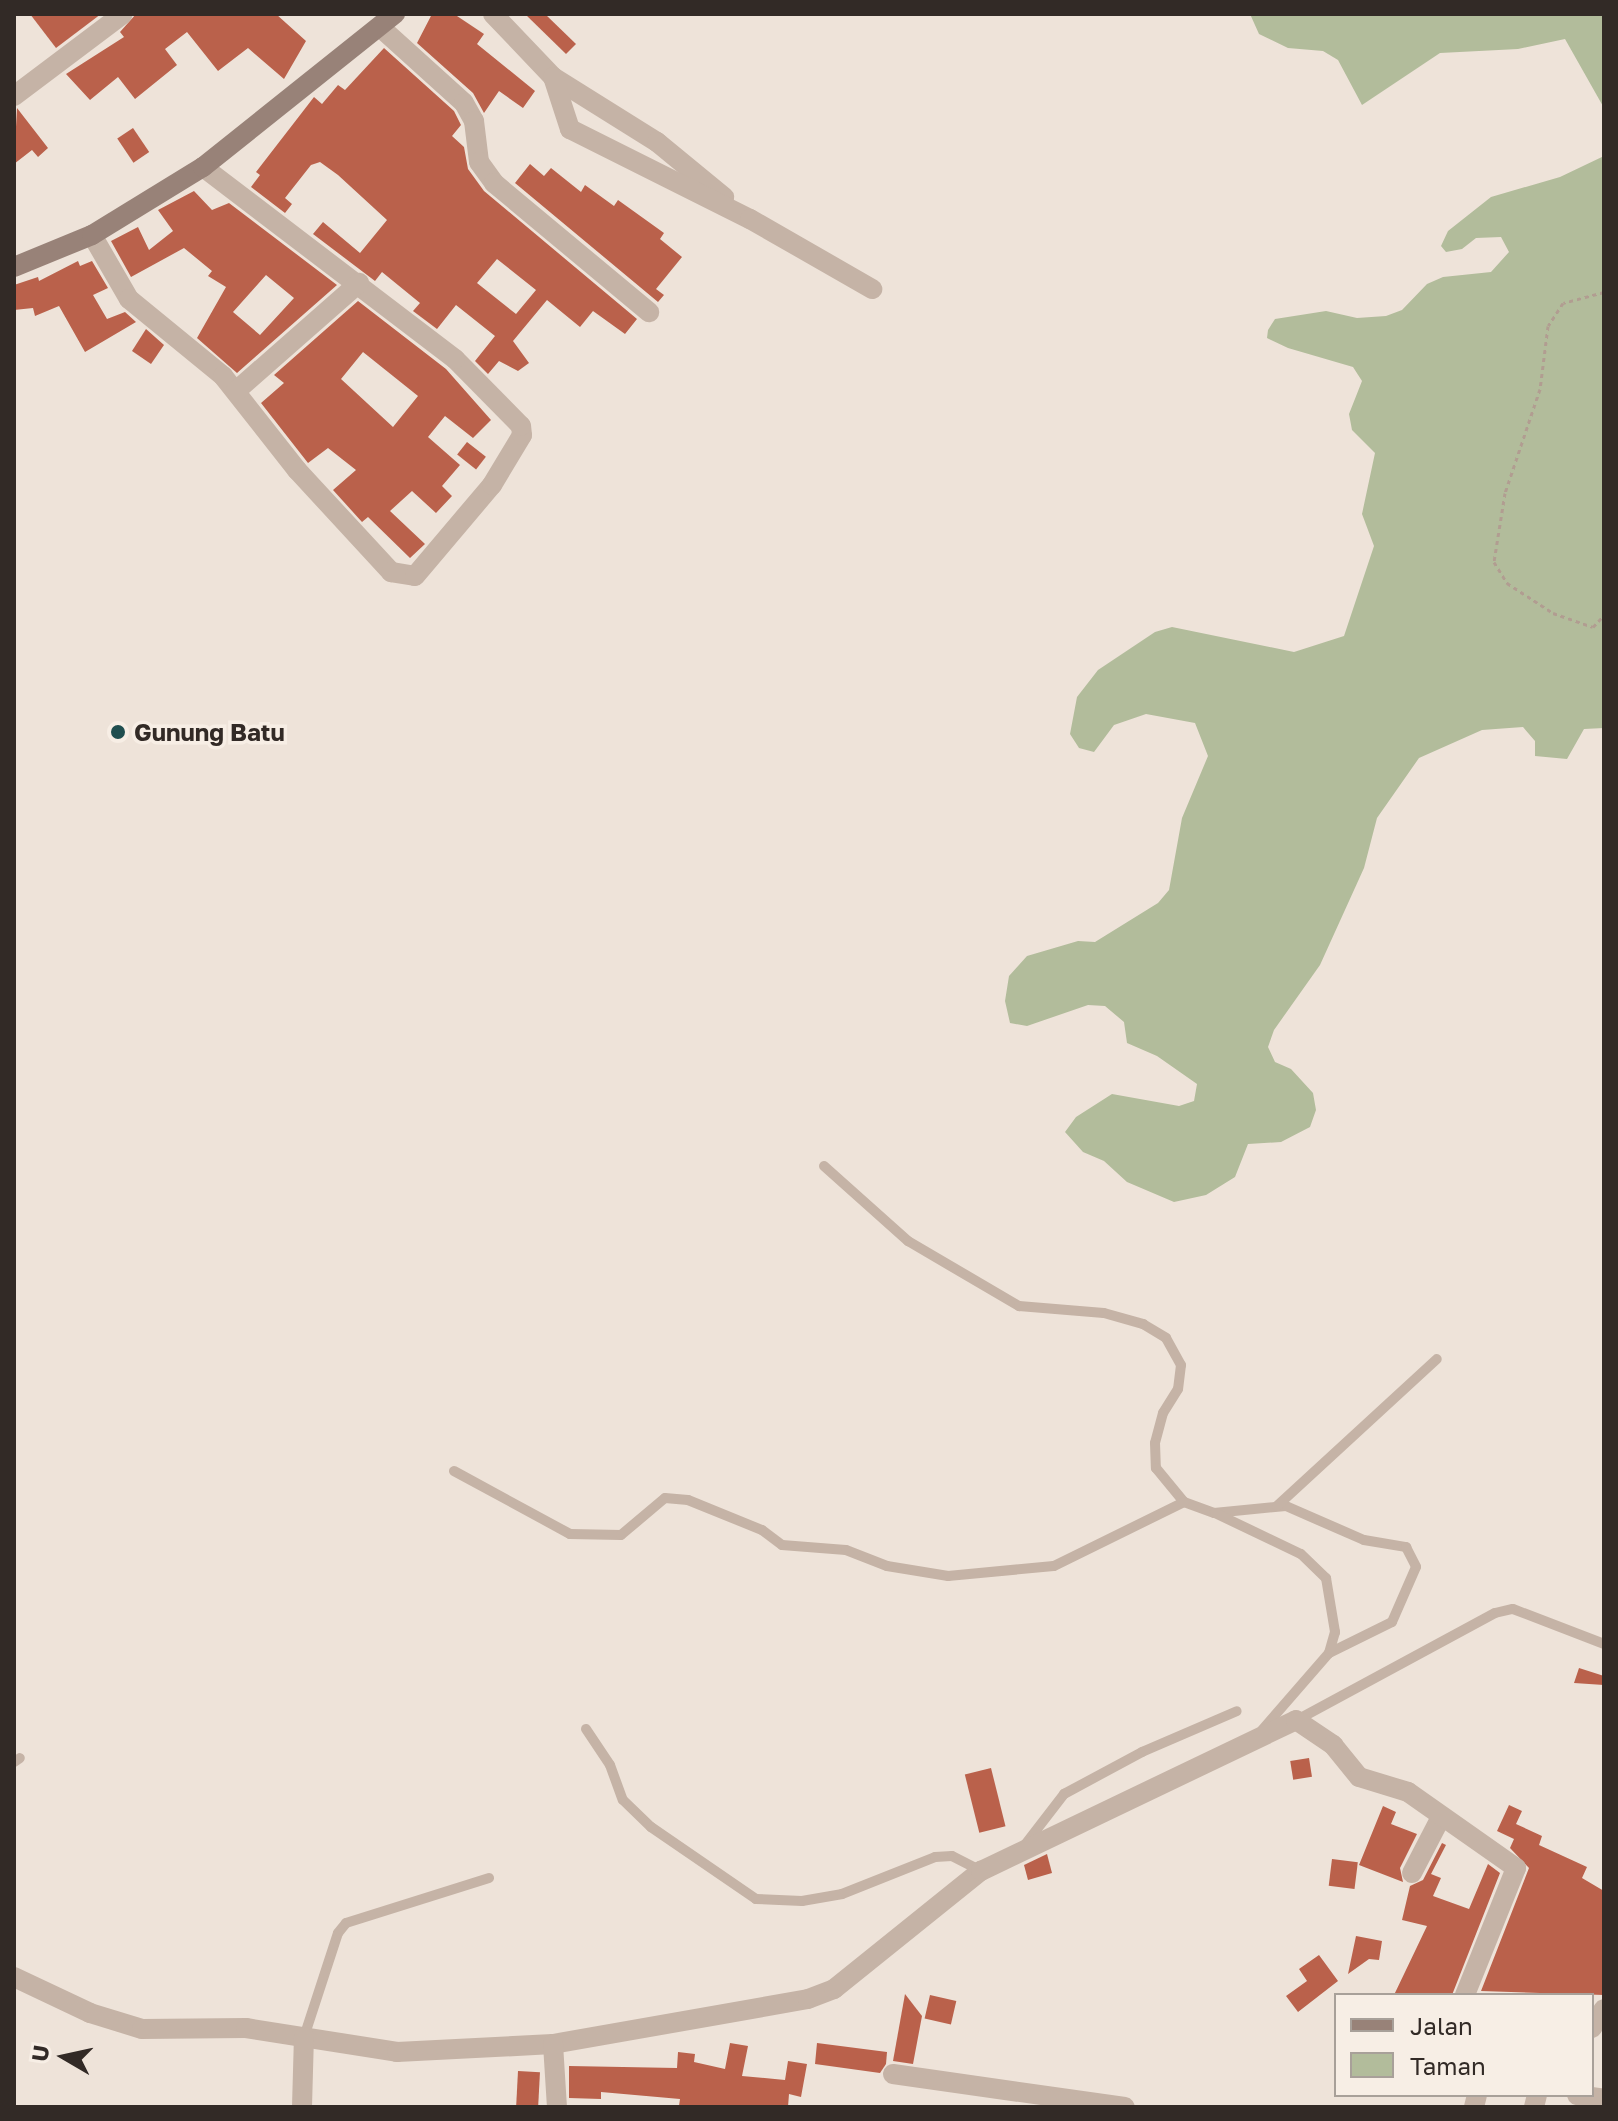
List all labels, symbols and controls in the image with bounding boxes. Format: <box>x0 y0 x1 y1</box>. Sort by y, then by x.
place label: Gunung Batu <box>134 718 285 746</box>
marker: Gunung Batu <box>109 723 127 741</box>
legend <box>1334 1993 1594 2097</box>
text: Jalan <box>1410 2011 1473 2040</box>
north arrow <box>24 2017 104 2097</box>
text: U <box>25 2043 54 2063</box>
text: Taman <box>1410 2051 1486 2080</box>

